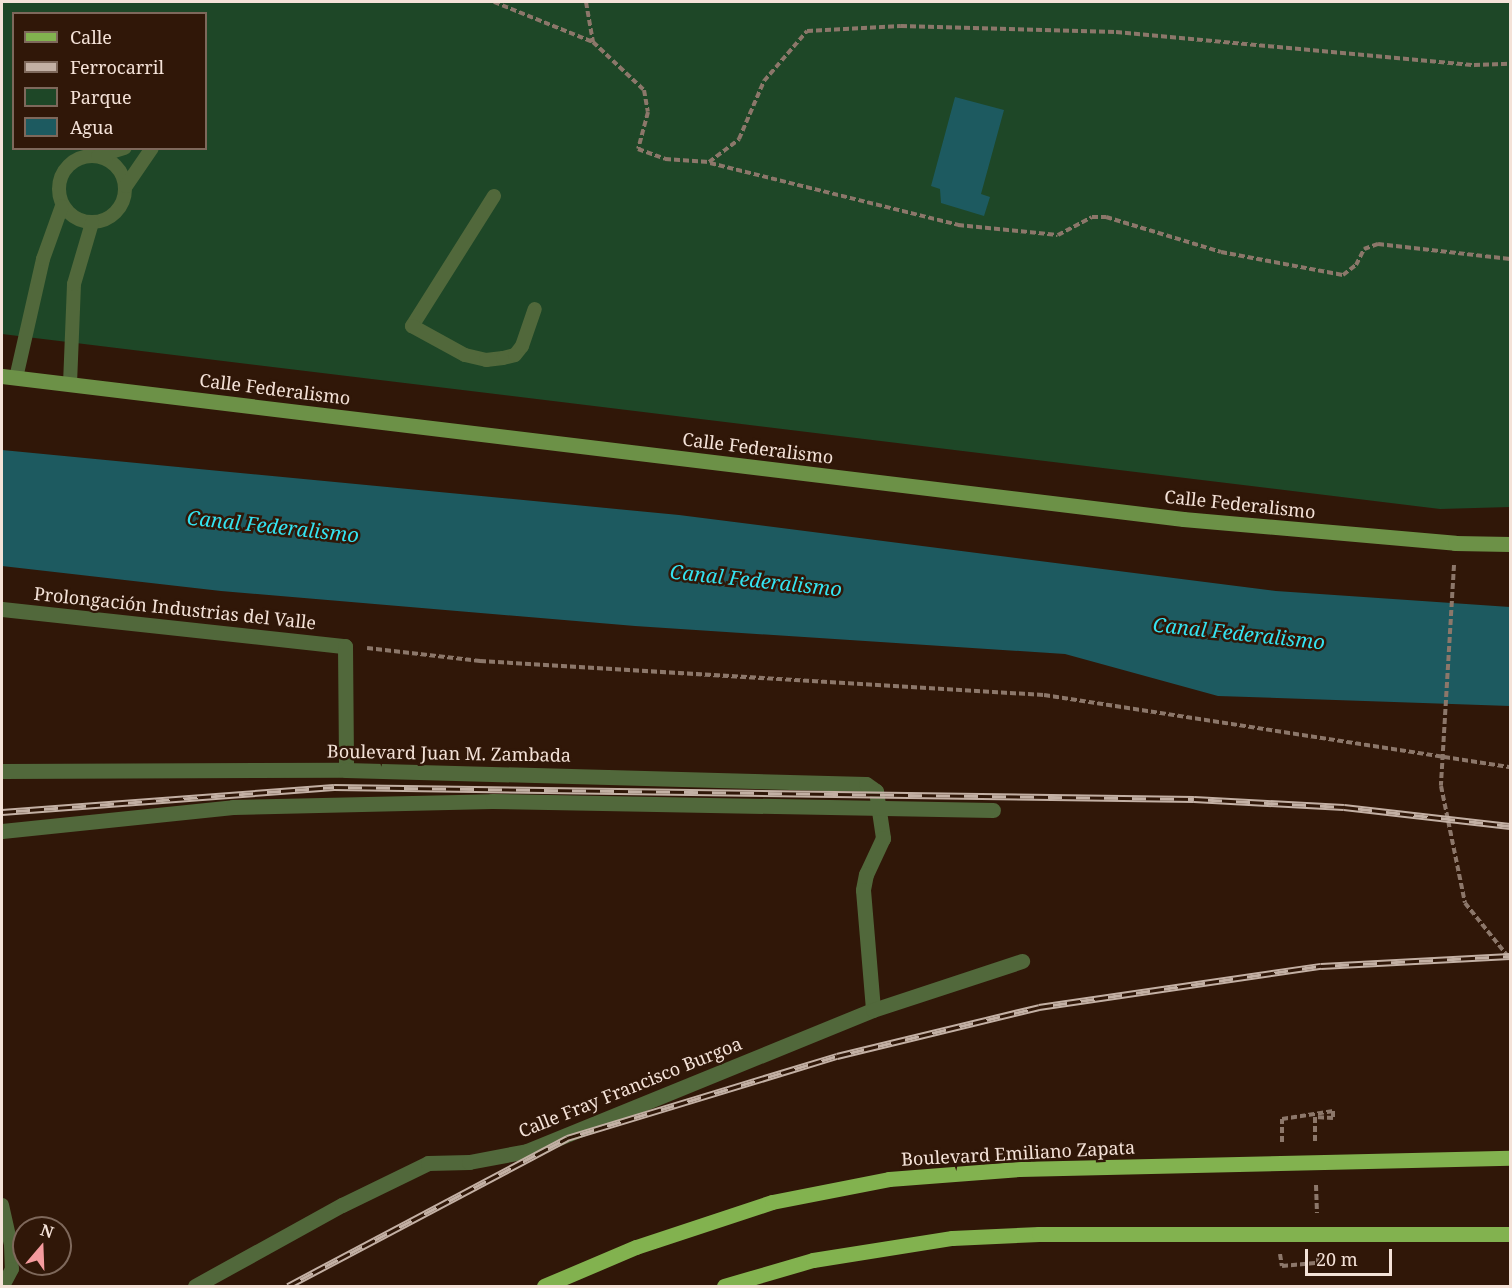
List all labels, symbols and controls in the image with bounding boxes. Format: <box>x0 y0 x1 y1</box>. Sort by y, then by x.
legend <box>12 12 207 150</box>
text: Calle <box>70 25 112 49</box>
text: Ferrocarril <box>70 55 164 79</box>
text: Parque <box>70 85 132 109</box>
text: Agua <box>70 115 114 139</box>
street label: Calle Federalismo <box>198 369 352 409</box>
street label: Calle Federalismo <box>681 428 835 468</box>
street label: Calle Federalismo <box>1163 485 1317 523</box>
water label: Canal Federalismo <box>186 505 360 547</box>
water label: Canal Federalismo <box>669 559 843 601</box>
street label: Prolongación Industrias del Valle <box>33 582 317 634</box>
water label: Canal Federalismo <box>1152 612 1326 654</box>
street label: Boulevard Juan M. Zambada <box>327 740 571 766</box>
street label: Calle Fray Francisco Burgoa <box>515 1032 745 1142</box>
street label: Boulevard Emiliano Zapata <box>901 1136 1135 1170</box>
north arrow <box>12 1216 72 1276</box>
text: N <box>38 1218 57 1243</box>
scale bar <box>1308 1237 1395 1275</box>
text: 20 m <box>1316 1247 1358 1271</box>

